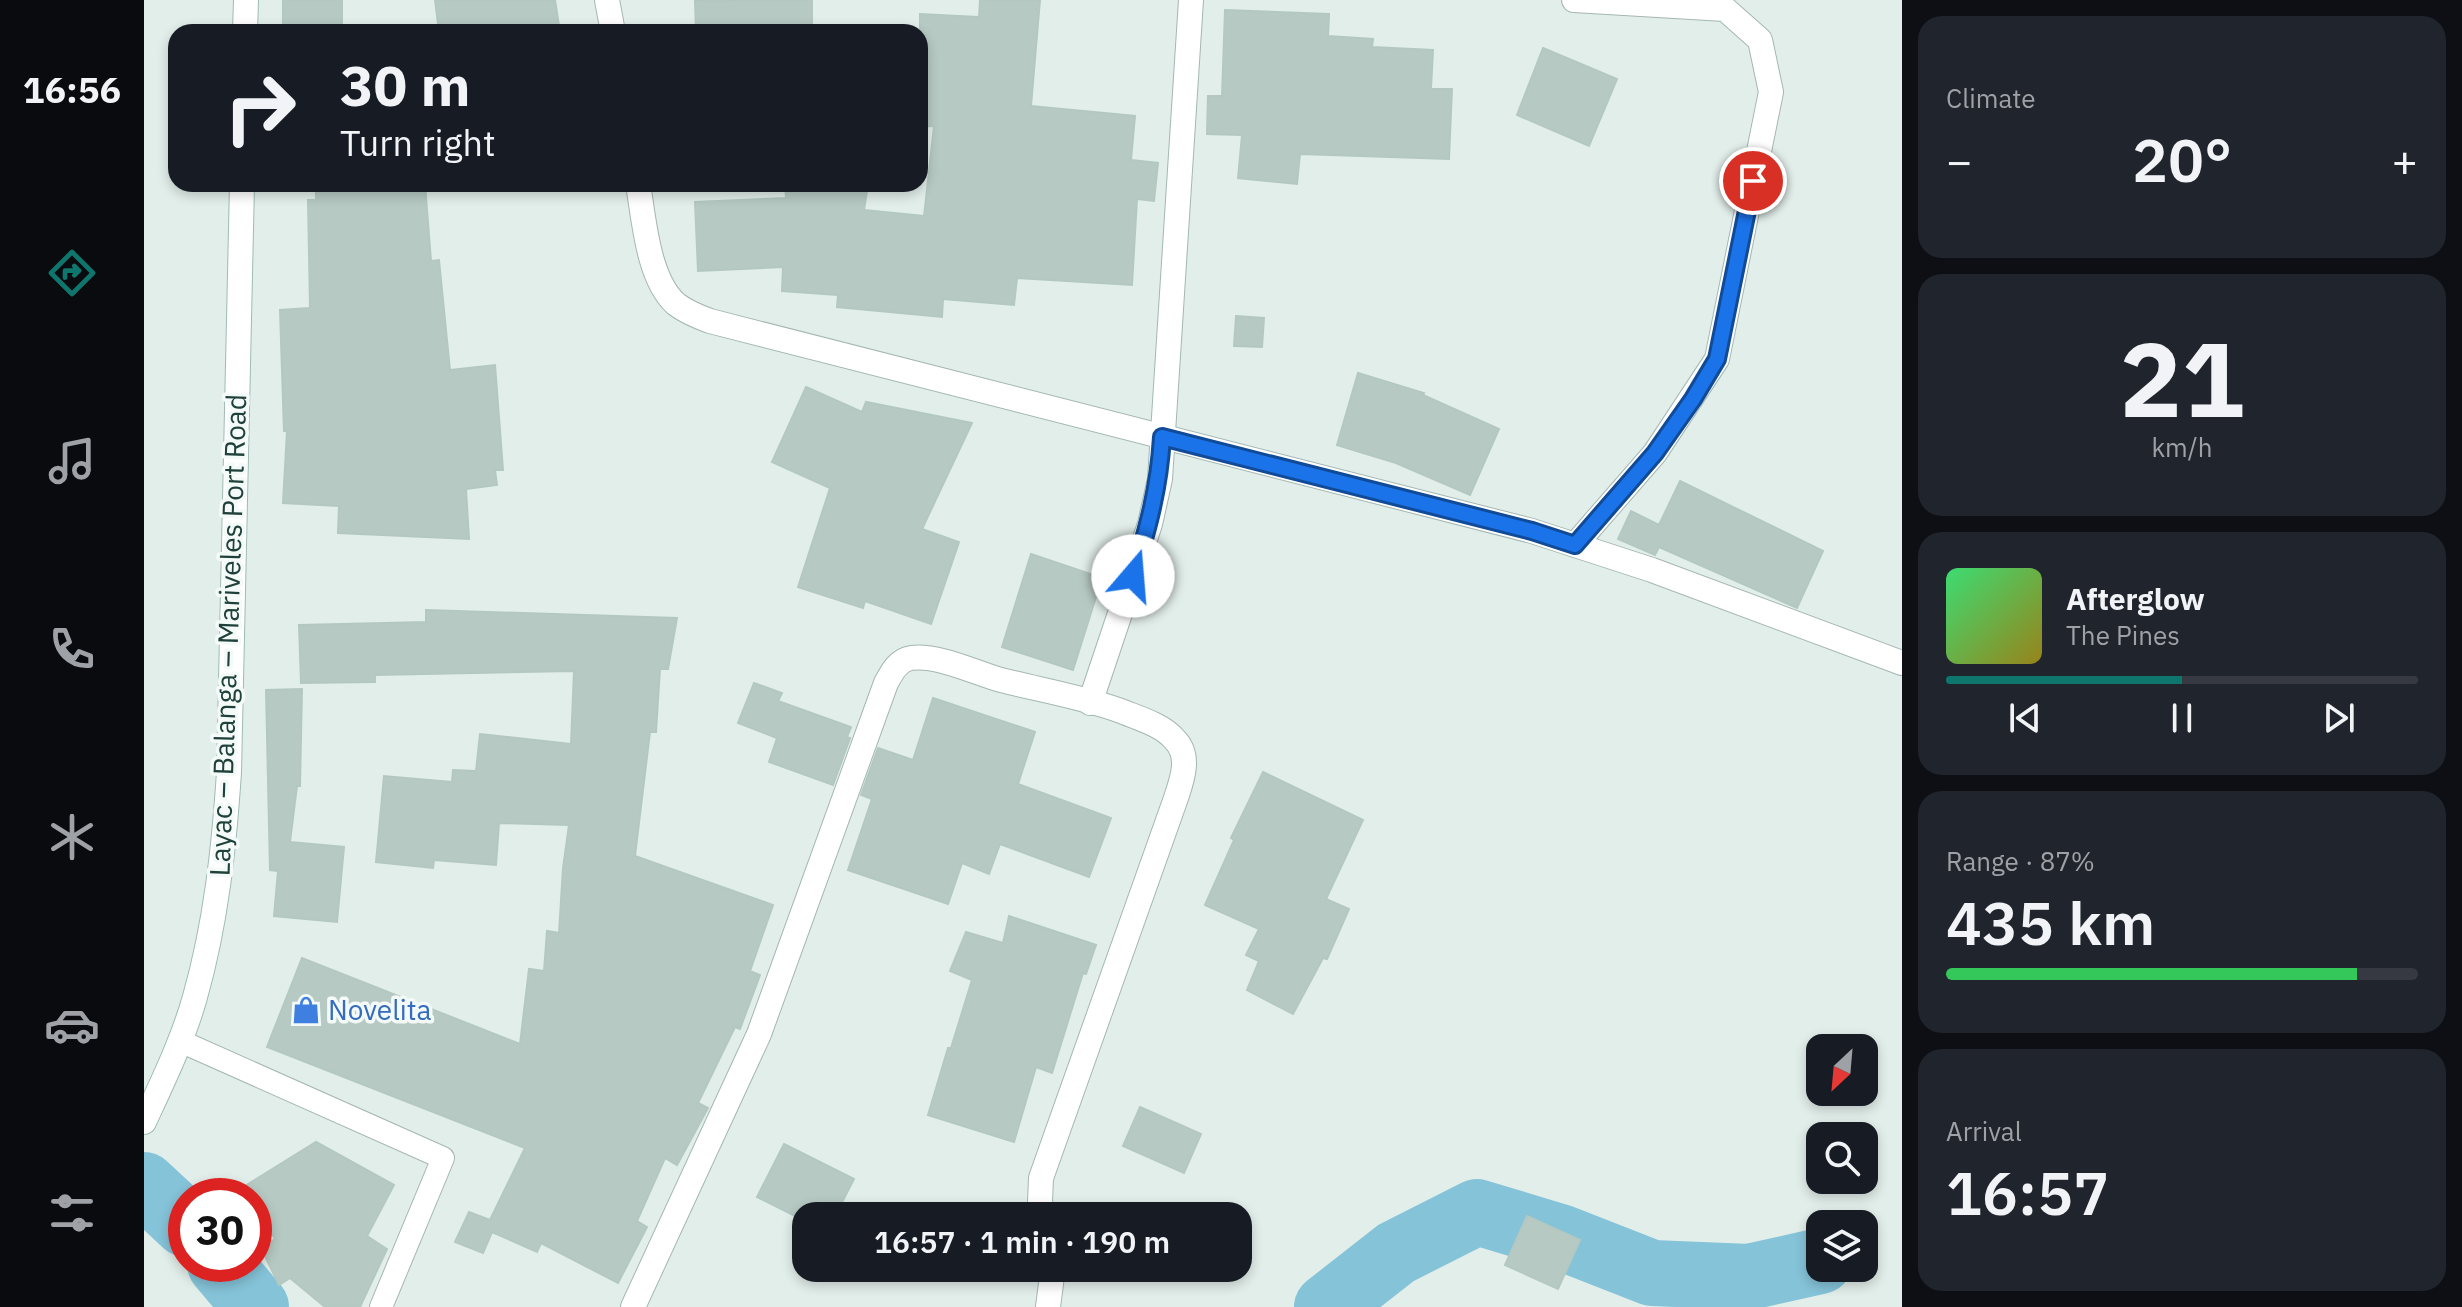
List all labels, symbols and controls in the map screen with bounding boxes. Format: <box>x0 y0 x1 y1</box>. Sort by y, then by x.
text: 30 m <box>340 49 470 121</box>
icon: right <box>208 56 312 160</box>
text: 16:56 <box>23 66 121 113</box>
text: Climate <box>1946 81 2036 115</box>
text: Turn right <box>340 119 496 166</box>
text: 20° <box>2132 120 2232 199</box>
text: − <box>1946 132 1972 189</box>
text: + <box>2392 132 2418 189</box>
pin <box>1719 147 1787 215</box>
icon: arrive <box>1731 159 1775 203</box>
icon: directions <box>44 245 100 301</box>
text: 21 <box>2120 310 2244 446</box>
street label: Layac – Balanga – Mariveles Port Road <box>201 393 254 877</box>
text: km/h <box>2151 430 2213 464</box>
icon: music <box>44 433 100 489</box>
position arrow <box>1091 534 1175 618</box>
text: Afterglow <box>2066 579 2205 618</box>
text: The Pines <box>2066 618 2180 652</box>
icon: phone <box>44 621 100 677</box>
icon: previous <box>2003 696 2047 740</box>
icon: pause <box>2160 696 2204 740</box>
icon: next <box>2317 696 2361 740</box>
icon: climate <box>44 809 100 865</box>
text: Range · 87% <box>1946 844 2095 878</box>
text: 435 km <box>1946 883 2155 962</box>
place label: Novelita <box>328 991 432 1028</box>
shop icon: Novelita <box>291 995 321 1025</box>
icon: car <box>44 997 100 1053</box>
north arrow <box>1806 1034 1878 1106</box>
map controls <box>1806 1034 1878 1282</box>
text: Arrival <box>1946 1114 2022 1148</box>
button: search <box>1806 1122 1878 1194</box>
text: 16:57 <box>1946 1153 2109 1232</box>
speed limit sign: 30 <box>168 1178 272 1282</box>
icon: filters <box>44 1185 100 1241</box>
button: layers <box>1806 1210 1878 1282</box>
text: 16:57 · 1 min · 190 m <box>874 1222 1170 1261</box>

